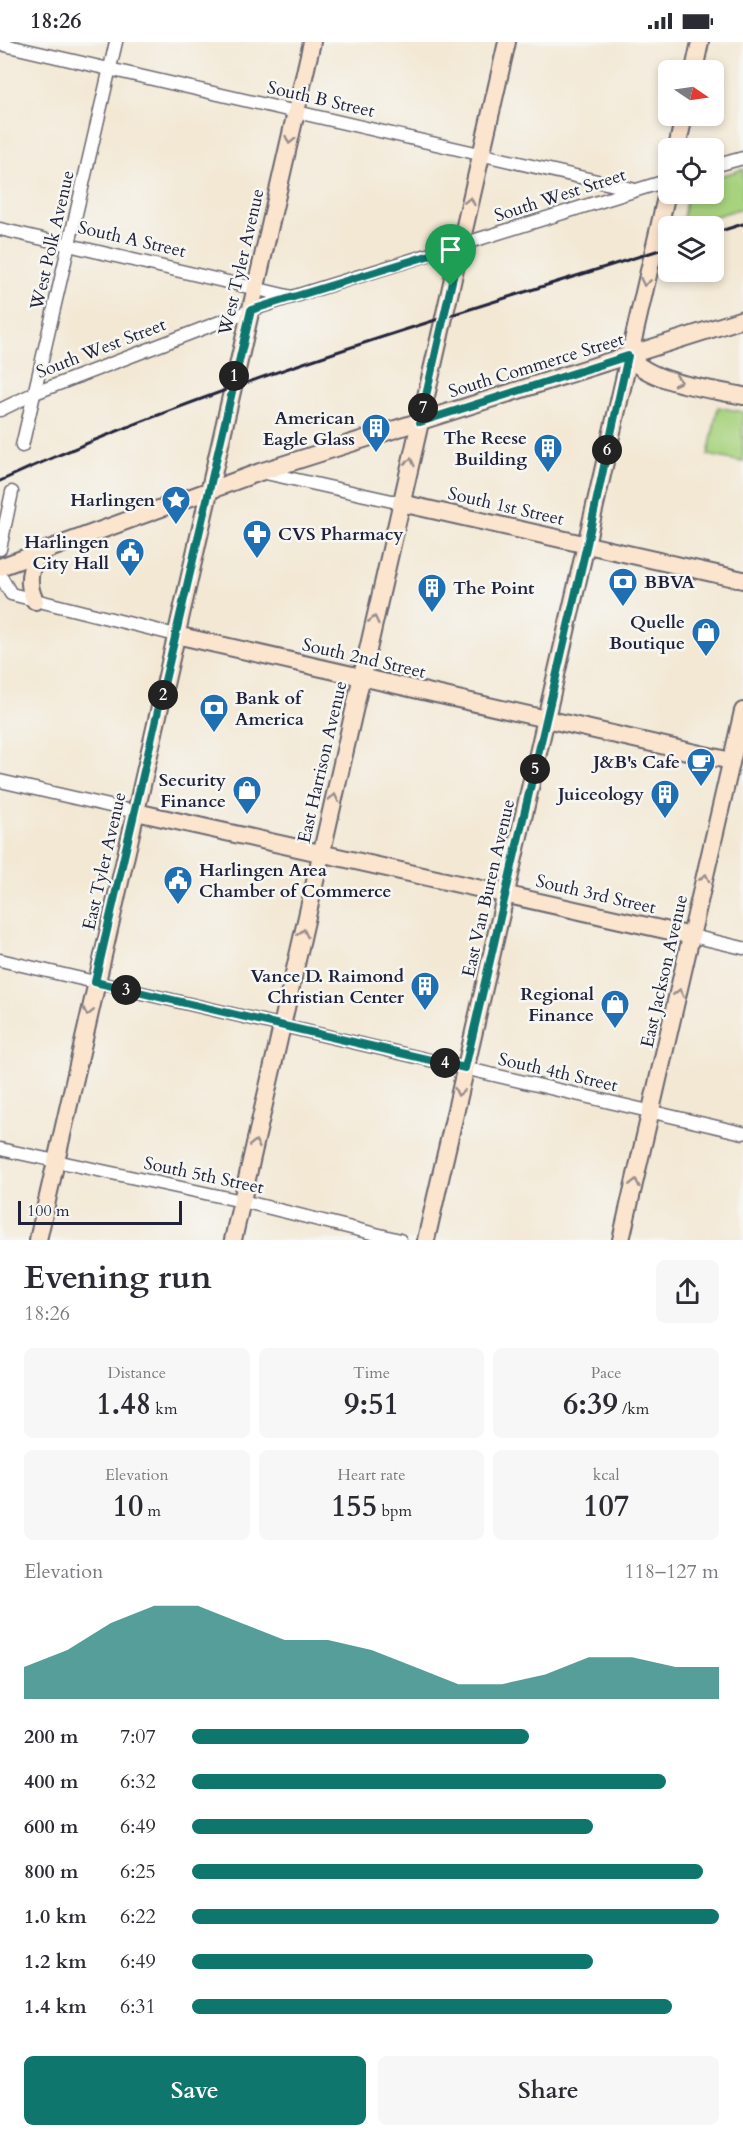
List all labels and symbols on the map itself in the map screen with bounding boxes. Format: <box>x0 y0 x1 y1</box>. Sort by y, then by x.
north arrow <box>658 60 724 126</box>
street label: South B Street <box>265 75 377 124</box>
one-way arrow <box>284 135 297 145</box>
street label: South West Street <box>491 162 629 229</box>
street label: West Polk Avenue <box>24 168 81 313</box>
street label: West Tyler Avenue <box>212 186 271 339</box>
one-way arrow <box>463 196 476 206</box>
street label: South A Street <box>76 215 189 264</box>
pin <box>425 224 476 286</box>
one-way arrow <box>640 277 653 287</box>
street label: South West Street <box>33 312 170 385</box>
street label: South Commerce Street <box>445 327 627 404</box>
pin: 1 <box>219 361 249 391</box>
one-way arrow <box>673 374 683 387</box>
pin: 7 <box>408 393 438 423</box>
place label: American Eagle Glass <box>263 406 355 452</box>
building icon: American Eagle Glass <box>360 412 392 454</box>
place label: The Reese Building <box>443 426 527 472</box>
building icon: The Reese Building <box>532 432 564 474</box>
pin: 6 <box>592 435 622 465</box>
one-way arrow <box>403 458 416 468</box>
street label: South 1st Street <box>446 481 567 532</box>
place icon: Harlingen <box>160 484 192 526</box>
place label: Harlingen <box>70 488 155 513</box>
pharmacy icon: CVS Pharmacy <box>241 518 273 560</box>
place label: CVS Pharmacy <box>278 522 404 547</box>
place label: Harlingen City Hall <box>24 530 109 576</box>
public building icon: Harlingen City Hall <box>114 536 146 578</box>
bank icon: BBVA <box>607 566 639 608</box>
place label: BBVA <box>644 570 695 595</box>
building icon: The Point <box>416 572 448 614</box>
place label: The Point <box>453 576 535 601</box>
place label: Quelle Boutique <box>609 610 685 656</box>
one-way arrow <box>367 616 380 626</box>
shop icon: Quelle Boutique <box>690 616 722 658</box>
street label: South 2nd Street <box>300 632 428 685</box>
street label: East Harrison Avenue <box>292 679 353 846</box>
pin: 2 <box>148 680 178 710</box>
place label: Bank of America <box>235 686 304 732</box>
bank icon: Bank of America <box>198 692 230 734</box>
cafe icon: J&B's Cafe <box>685 746 717 788</box>
place label: J&B's Cafe <box>590 750 680 775</box>
pin: 5 <box>520 754 550 784</box>
place label: Security Finance <box>159 768 227 814</box>
shop icon: Security Finance <box>231 774 263 816</box>
building icon: Juiceology <box>649 778 681 820</box>
place label: Juiceology <box>555 782 645 807</box>
street label: East Tyler Avenue <box>76 790 132 932</box>
one-way arrow <box>326 793 339 803</box>
street label: East Van Buren Avenue <box>456 797 521 979</box>
place label: Harlingen Area Chamber of Commerce <box>199 858 392 904</box>
public building icon: Harlingen Area Chamber of Commerce <box>162 864 194 906</box>
street label: South 3rd Street <box>533 869 659 921</box>
one-way arrow <box>698 874 711 884</box>
street label: East Jackson Avenue <box>635 892 694 1050</box>
one-way arrow <box>295 929 308 939</box>
place label: Vance D. Raimond Christian Center <box>250 964 405 1010</box>
building icon: Vance D. Raimond Christian Center <box>409 970 441 1012</box>
pin: 3 <box>111 975 141 1005</box>
place label: Regional Finance <box>520 982 594 1028</box>
shop icon: Regional Finance <box>599 988 631 1030</box>
one-way arrow <box>671 988 684 998</box>
one-way arrow <box>83 1007 96 1017</box>
street label: South 4th Street <box>496 1047 620 1098</box>
pin: 4 <box>430 1048 460 1078</box>
one-way arrow <box>454 1087 467 1097</box>
one-way arrow <box>248 1139 261 1149</box>
street label: South 5th Street <box>142 1151 266 1200</box>
one-way arrow <box>627 1178 640 1188</box>
scale bar <box>18 1198 182 1226</box>

